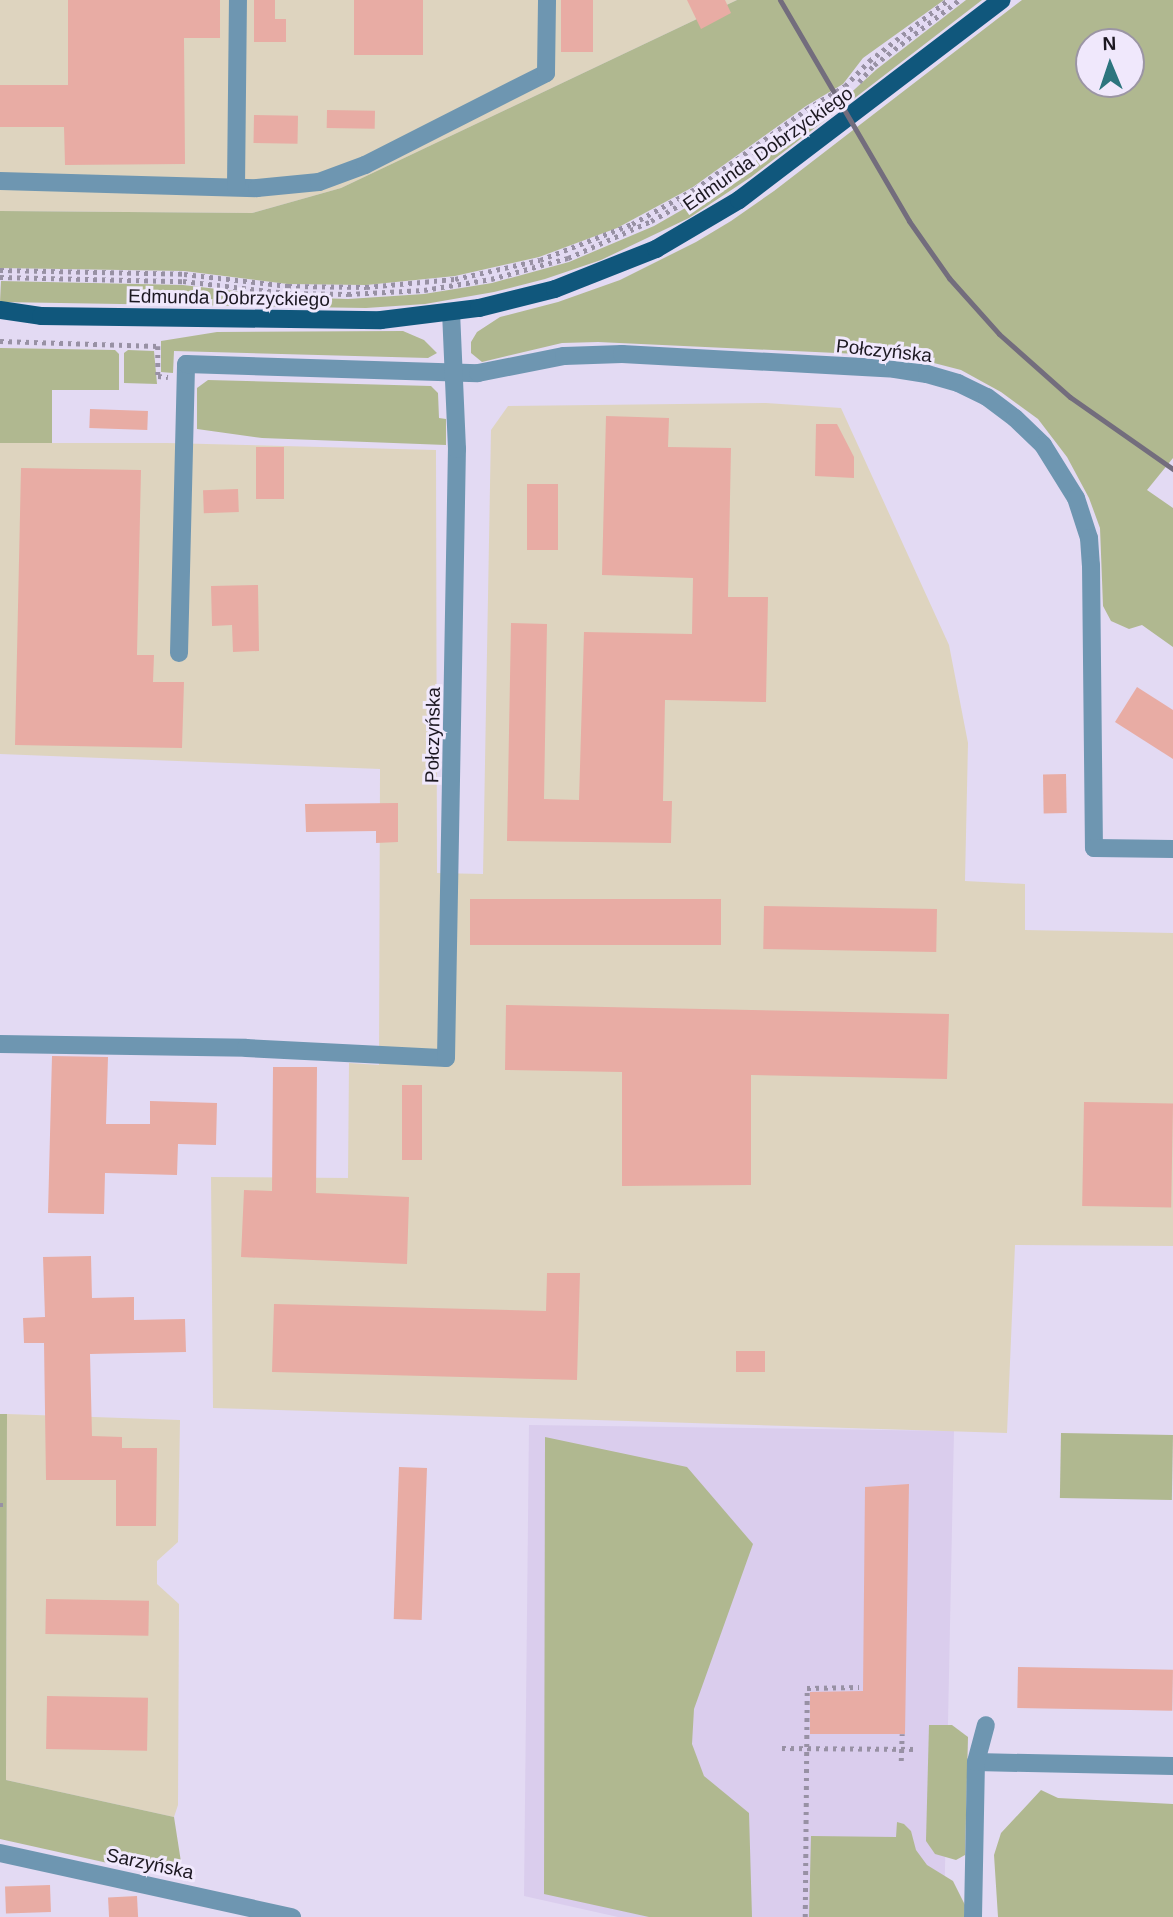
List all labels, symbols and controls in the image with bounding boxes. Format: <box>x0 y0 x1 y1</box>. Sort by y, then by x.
north arrow <box>1075 28 1145 98</box>
text: N <box>1102 33 1117 54</box>
street label: Edmunda Dobrzyckiego <box>679 82 857 216</box>
street label: Edmunda Dobrzyckiego <box>128 285 330 311</box>
street label: Połczyńska <box>835 335 933 367</box>
street label: Połczyńska <box>421 687 445 783</box>
street label: Sarzyńska <box>104 1844 196 1884</box>

